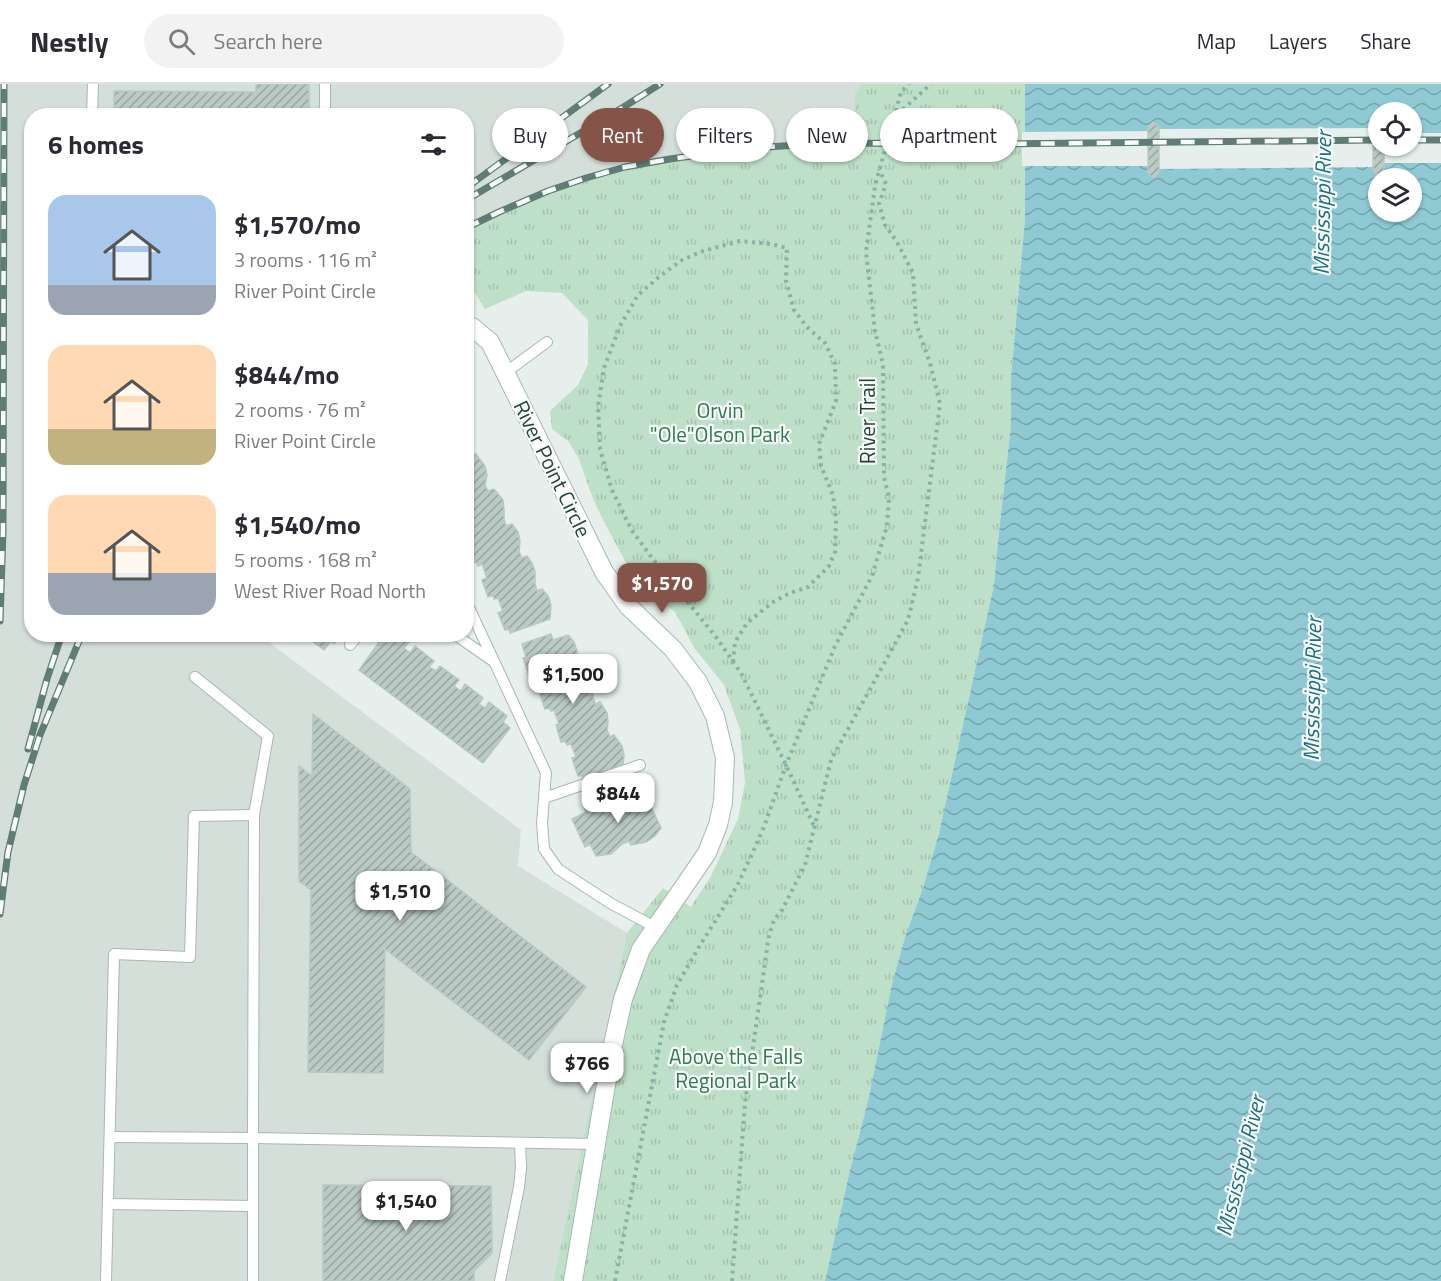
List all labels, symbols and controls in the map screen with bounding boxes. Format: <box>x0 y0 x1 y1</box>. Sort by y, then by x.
search box <box>144 14 564 68</box>
text: Nestly <box>30 20 108 63</box>
text: Search here <box>213 24 323 58</box>
icon: search <box>165 25 198 58</box>
text: Map <box>1197 25 1236 57</box>
text: Layers <box>1269 25 1327 57</box>
text: Share <box>1360 25 1411 57</box>
map controls <box>1368 102 1422 222</box>
button: locate <box>1368 102 1422 156</box>
chip: Buy <box>492 108 568 162</box>
chip: Rent <box>580 108 664 162</box>
chip: Filters <box>676 108 774 162</box>
chip: New <box>786 108 868 162</box>
chip: Apartment <box>880 108 1018 162</box>
text: 6 homes <box>48 125 144 164</box>
icon: filters <box>417 128 450 161</box>
water label: Mississippi River <box>1304 128 1340 275</box>
button: layers <box>1368 168 1422 222</box>
text: $1,570/mo <box>234 205 361 244</box>
icon: home <box>96 219 168 291</box>
text: 3 rooms · 116 m² <box>234 244 377 275</box>
text: River Point Circle <box>234 275 376 306</box>
text: $844/mo <box>234 355 339 394</box>
icon: home <box>96 369 168 441</box>
street label: River Trail <box>851 378 883 464</box>
text: 2 rooms · 76 m² <box>234 394 366 425</box>
park label: Orvin "Ole"Olson Park <box>650 394 790 450</box>
street label: River Point Circle <box>506 395 600 542</box>
text: River Point Circle <box>234 425 376 456</box>
text: $1,540/mo <box>234 505 361 544</box>
icon: home <box>96 519 168 591</box>
text: 5 rooms · 168 m² <box>234 544 377 575</box>
pin: $1,570 <box>613 563 711 614</box>
text: $1,570 <box>631 567 693 598</box>
text: West River Road North <box>234 575 426 606</box>
water label: Mississippi River <box>1294 614 1330 761</box>
pin: $1,500 <box>524 654 622 705</box>
text: $1,500 <box>542 658 604 689</box>
pin: $844 <box>582 773 654 824</box>
text: $844 <box>596 777 640 808</box>
pin: $1,510 <box>351 871 449 922</box>
text: $1,510 <box>369 875 431 906</box>
park label: Above the Falls Regional Park <box>669 1040 803 1096</box>
pin: $766 <box>551 1043 623 1094</box>
text: $766 <box>565 1047 609 1078</box>
water label: Mississippi River <box>1206 1089 1275 1240</box>
pin: $1,540 <box>357 1181 455 1232</box>
text: $1,540 <box>375 1185 437 1216</box>

